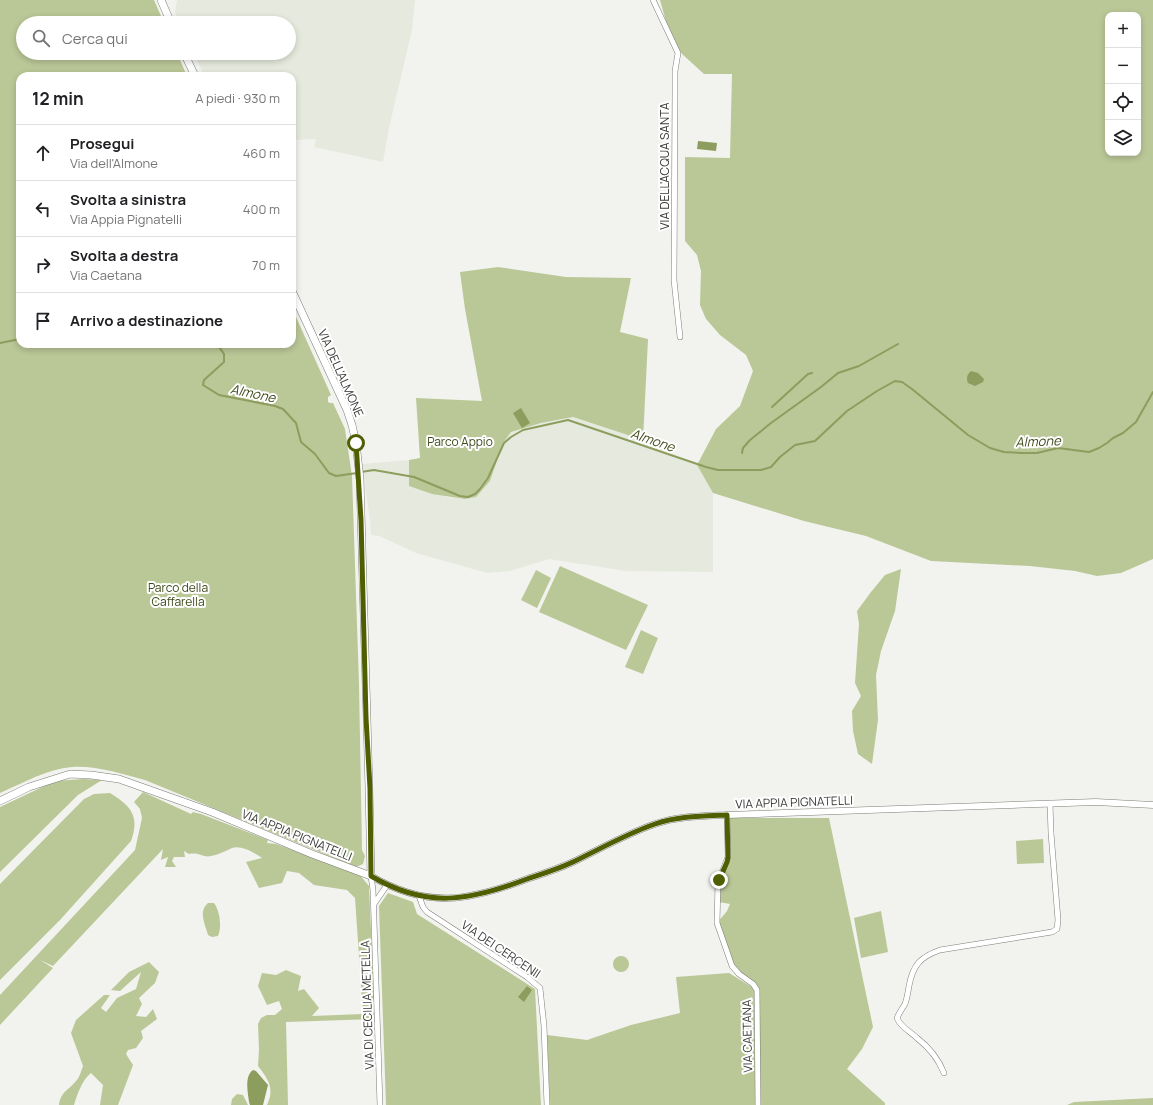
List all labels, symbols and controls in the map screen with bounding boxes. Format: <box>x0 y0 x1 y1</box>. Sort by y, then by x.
map controls <box>1105 12 1141 156</box>
button: + <box>1105 12 1141 48</box>
search box <box>16 16 296 60</box>
icon: search <box>30 27 52 49</box>
text: Cerca qui <box>62 28 128 49</box>
button: − <box>1105 48 1141 84</box>
button: locate <box>1105 84 1141 120</box>
text: 12 min <box>32 87 84 110</box>
text: A piedi · 930 m <box>195 89 280 107</box>
street label: VIA DELL'ACQUA SANTA <box>656 102 673 230</box>
button: layers <box>1105 120 1141 156</box>
text: Prosegui <box>70 133 134 154</box>
icon: ahead <box>32 142 54 164</box>
text: 460 m <box>243 144 280 162</box>
text: Via dell'Almone <box>70 154 158 172</box>
text: Svolta a sinistra <box>70 189 186 210</box>
icon: left <box>32 198 54 220</box>
text: 400 m <box>243 200 280 218</box>
text: Via Appia Pignatelli <box>70 210 182 228</box>
text: Svolta a destra <box>70 245 178 266</box>
icon: right <box>32 254 54 276</box>
text: 70 m <box>252 256 280 274</box>
text: Via Caetana <box>70 266 142 284</box>
icon: arrive <box>32 310 54 332</box>
text: Arrivo a destinazione <box>70 310 223 331</box>
street label: VIA DELL'ALMONE <box>314 326 368 420</box>
water label: Almone <box>229 379 278 407</box>
water label: Almone <box>629 424 679 456</box>
water label: Almone <box>1015 431 1062 451</box>
park label: Parco Appio <box>427 433 493 450</box>
route start <box>347 434 365 452</box>
park label: Parco della Caffarella <box>148 579 208 610</box>
street label: VIA APPIA PIGNATELLI <box>735 791 853 813</box>
street label: VIA APPIA PIGNATELLI <box>239 805 355 865</box>
route end <box>710 871 728 889</box>
street label: VIA DEI CERCENII <box>458 916 544 982</box>
street label: VIA DI CECILIA METELLA <box>356 940 378 1070</box>
street label: VIA CAETANA <box>738 999 756 1073</box>

